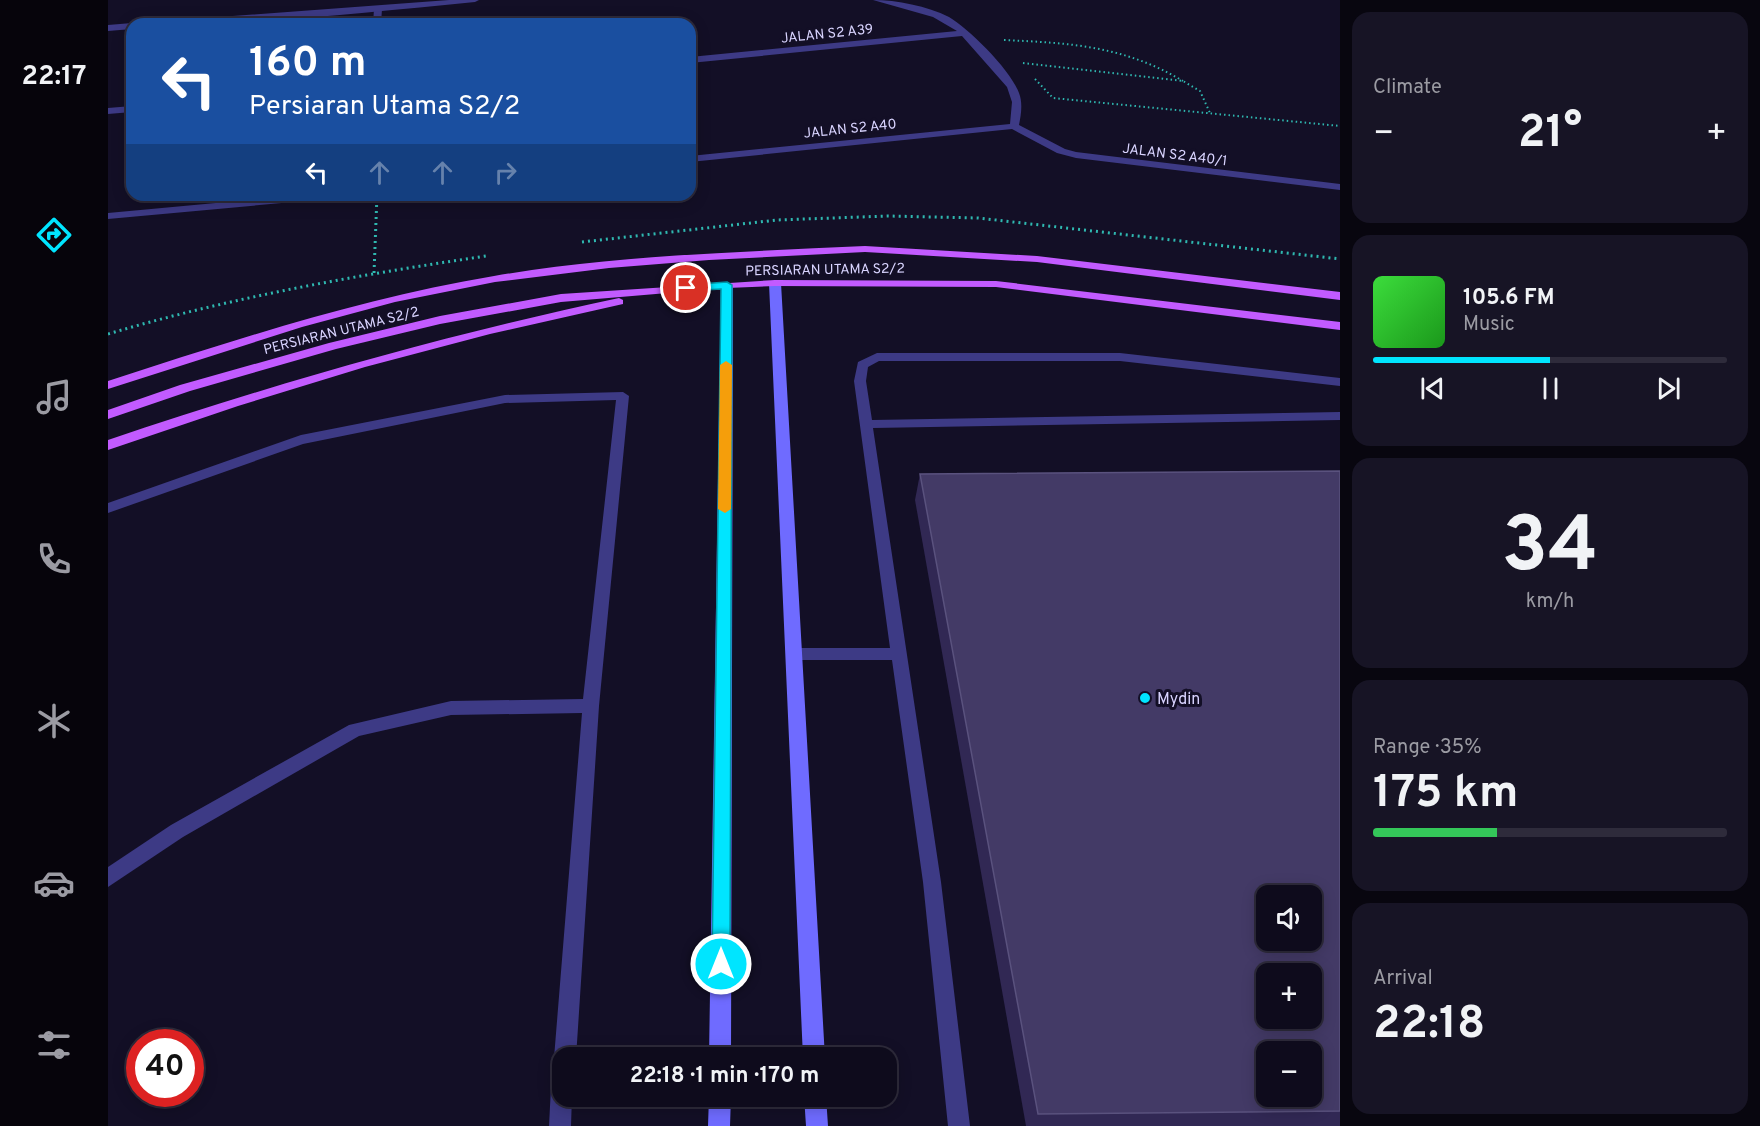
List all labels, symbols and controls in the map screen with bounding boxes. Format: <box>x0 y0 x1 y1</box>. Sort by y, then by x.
street label: JALAN S2 A39 <box>780 21 874 48</box>
text: 160 m <box>249 38 367 91</box>
icon: left <box>150 42 228 120</box>
text: 22:17 <box>22 60 86 94</box>
text: Climate <box>1373 75 1442 101</box>
text: Persiaran Utama S2/2 <box>249 90 520 124</box>
text: 21° <box>1518 106 1582 163</box>
text: − <box>1373 114 1394 156</box>
text: + <box>1706 114 1727 156</box>
street label: JALAN S2 A40 <box>803 116 897 143</box>
street label: JALAN S2 A40/1 <box>1121 141 1228 170</box>
icon: left <box>300 156 333 189</box>
icon: ahead <box>363 156 396 189</box>
icon: ahead <box>426 156 459 189</box>
icon: right <box>489 156 522 189</box>
icon: directions <box>33 214 75 256</box>
street label: PERSIARAN UTAMA S2/2 <box>745 261 905 280</box>
pin <box>660 262 711 313</box>
icon: arrive <box>669 271 702 304</box>
text: 105.6 FM <box>1463 285 1555 312</box>
street label: PERSIARAN UTAMA S2/2 <box>262 304 421 359</box>
text: Music <box>1463 312 1515 338</box>
icon: previous <box>1416 372 1449 405</box>
icon: pause <box>1534 372 1567 405</box>
icon: next <box>1652 372 1685 405</box>
icon: music <box>33 376 75 418</box>
text: 34 <box>1502 500 1598 599</box>
icon: phone <box>33 538 75 580</box>
text: km/h <box>1526 589 1574 615</box>
place label: Mydin <box>1157 690 1200 710</box>
marker: Mydin <box>1138 691 1152 705</box>
icon: climate <box>33 700 75 742</box>
text: Range · 35% <box>1373 735 1482 761</box>
text: 175 km <box>1373 766 1518 823</box>
icon: car <box>33 862 75 904</box>
map controls <box>1256 885 1322 1107</box>
button: sound <box>1256 885 1322 951</box>
position arrow <box>689 932 753 996</box>
button: + <box>1256 963 1322 1029</box>
text: Arrival <box>1373 966 1433 992</box>
text: 22:18 <box>1373 997 1485 1054</box>
icon: filters <box>33 1024 75 1066</box>
speed limit sign: 40 <box>126 1029 204 1107</box>
button: − <box>1256 1041 1322 1107</box>
text: 22:18 · 1 min · 170 m <box>630 1063 819 1090</box>

